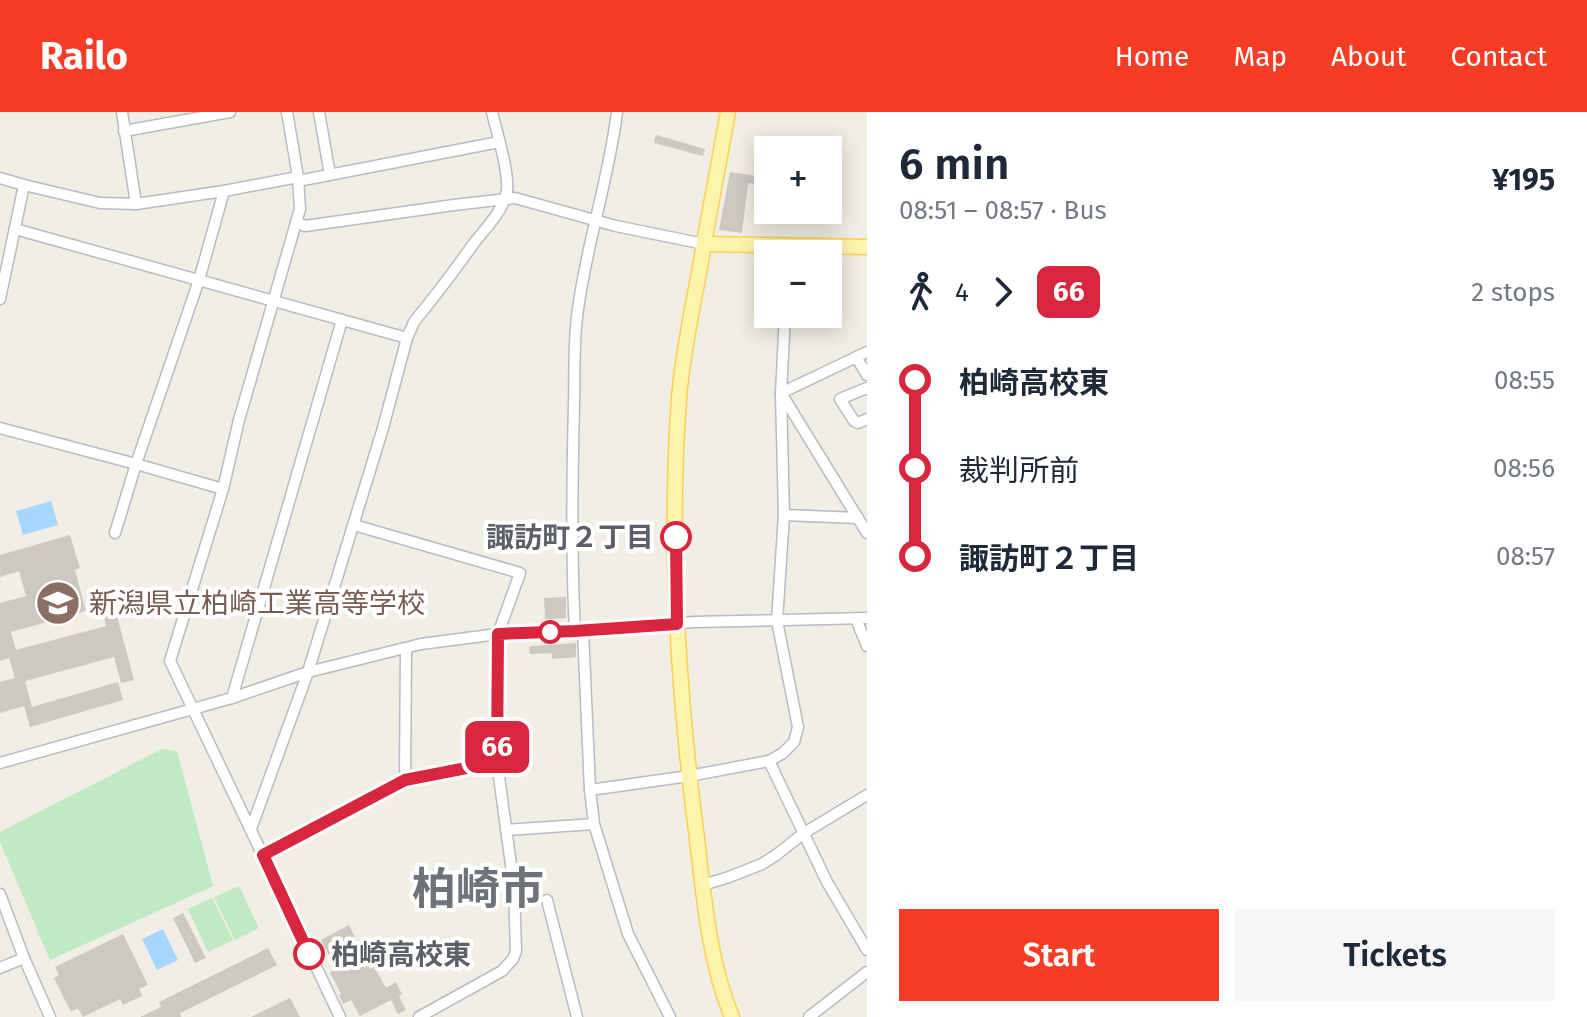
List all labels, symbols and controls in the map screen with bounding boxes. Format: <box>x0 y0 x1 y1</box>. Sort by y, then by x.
text: Railo <box>40 33 128 79</box>
text: Home <box>1115 40 1189 73</box>
text: Map <box>1233 40 1287 73</box>
text: About <box>1331 40 1406 73</box>
text: Contact <box>1450 40 1547 73</box>
map controls <box>754 136 842 328</box>
button: + <box>754 136 842 224</box>
text: 6 min <box>899 138 1009 191</box>
text: ¥195 <box>1492 162 1555 198</box>
text: 08:51 – 08:57 · Bus <box>899 195 1107 226</box>
button: − <box>754 240 842 328</box>
icon: walk <box>899 270 943 314</box>
icon: forward <box>981 270 1025 314</box>
text: 66 <box>1053 275 1084 308</box>
text: 4 <box>955 277 969 308</box>
text: 2 stops <box>1471 277 1555 308</box>
text: 柏崎高校東 <box>959 365 1109 401</box>
text: 08:55 <box>1494 365 1555 396</box>
text: 裁判所前 <box>959 453 1079 489</box>
text: 08:56 <box>1493 453 1555 484</box>
place label: 諏訪町２丁目 <box>486 521 654 554</box>
marker: 諏訪町２丁目 <box>661 522 691 552</box>
text: 諏訪町２丁目 <box>959 541 1139 577</box>
text: 08:57 <box>1496 541 1555 572</box>
school or university icon: 新潟県立柏崎工業高等学校 <box>34 579 82 627</box>
place label: 新潟県立柏崎工業高等学校 <box>89 587 425 620</box>
unlabelled marker <box>539 621 561 643</box>
line badge: 66 <box>461 721 533 773</box>
text: 66 <box>481 730 513 763</box>
district label: 柏崎市 <box>412 863 544 916</box>
button: Start <box>899 909 1219 1001</box>
button: Tickets <box>1235 909 1555 1001</box>
place label: 柏崎高校東 <box>331 938 471 971</box>
marker: 柏崎高校東 <box>294 939 324 969</box>

